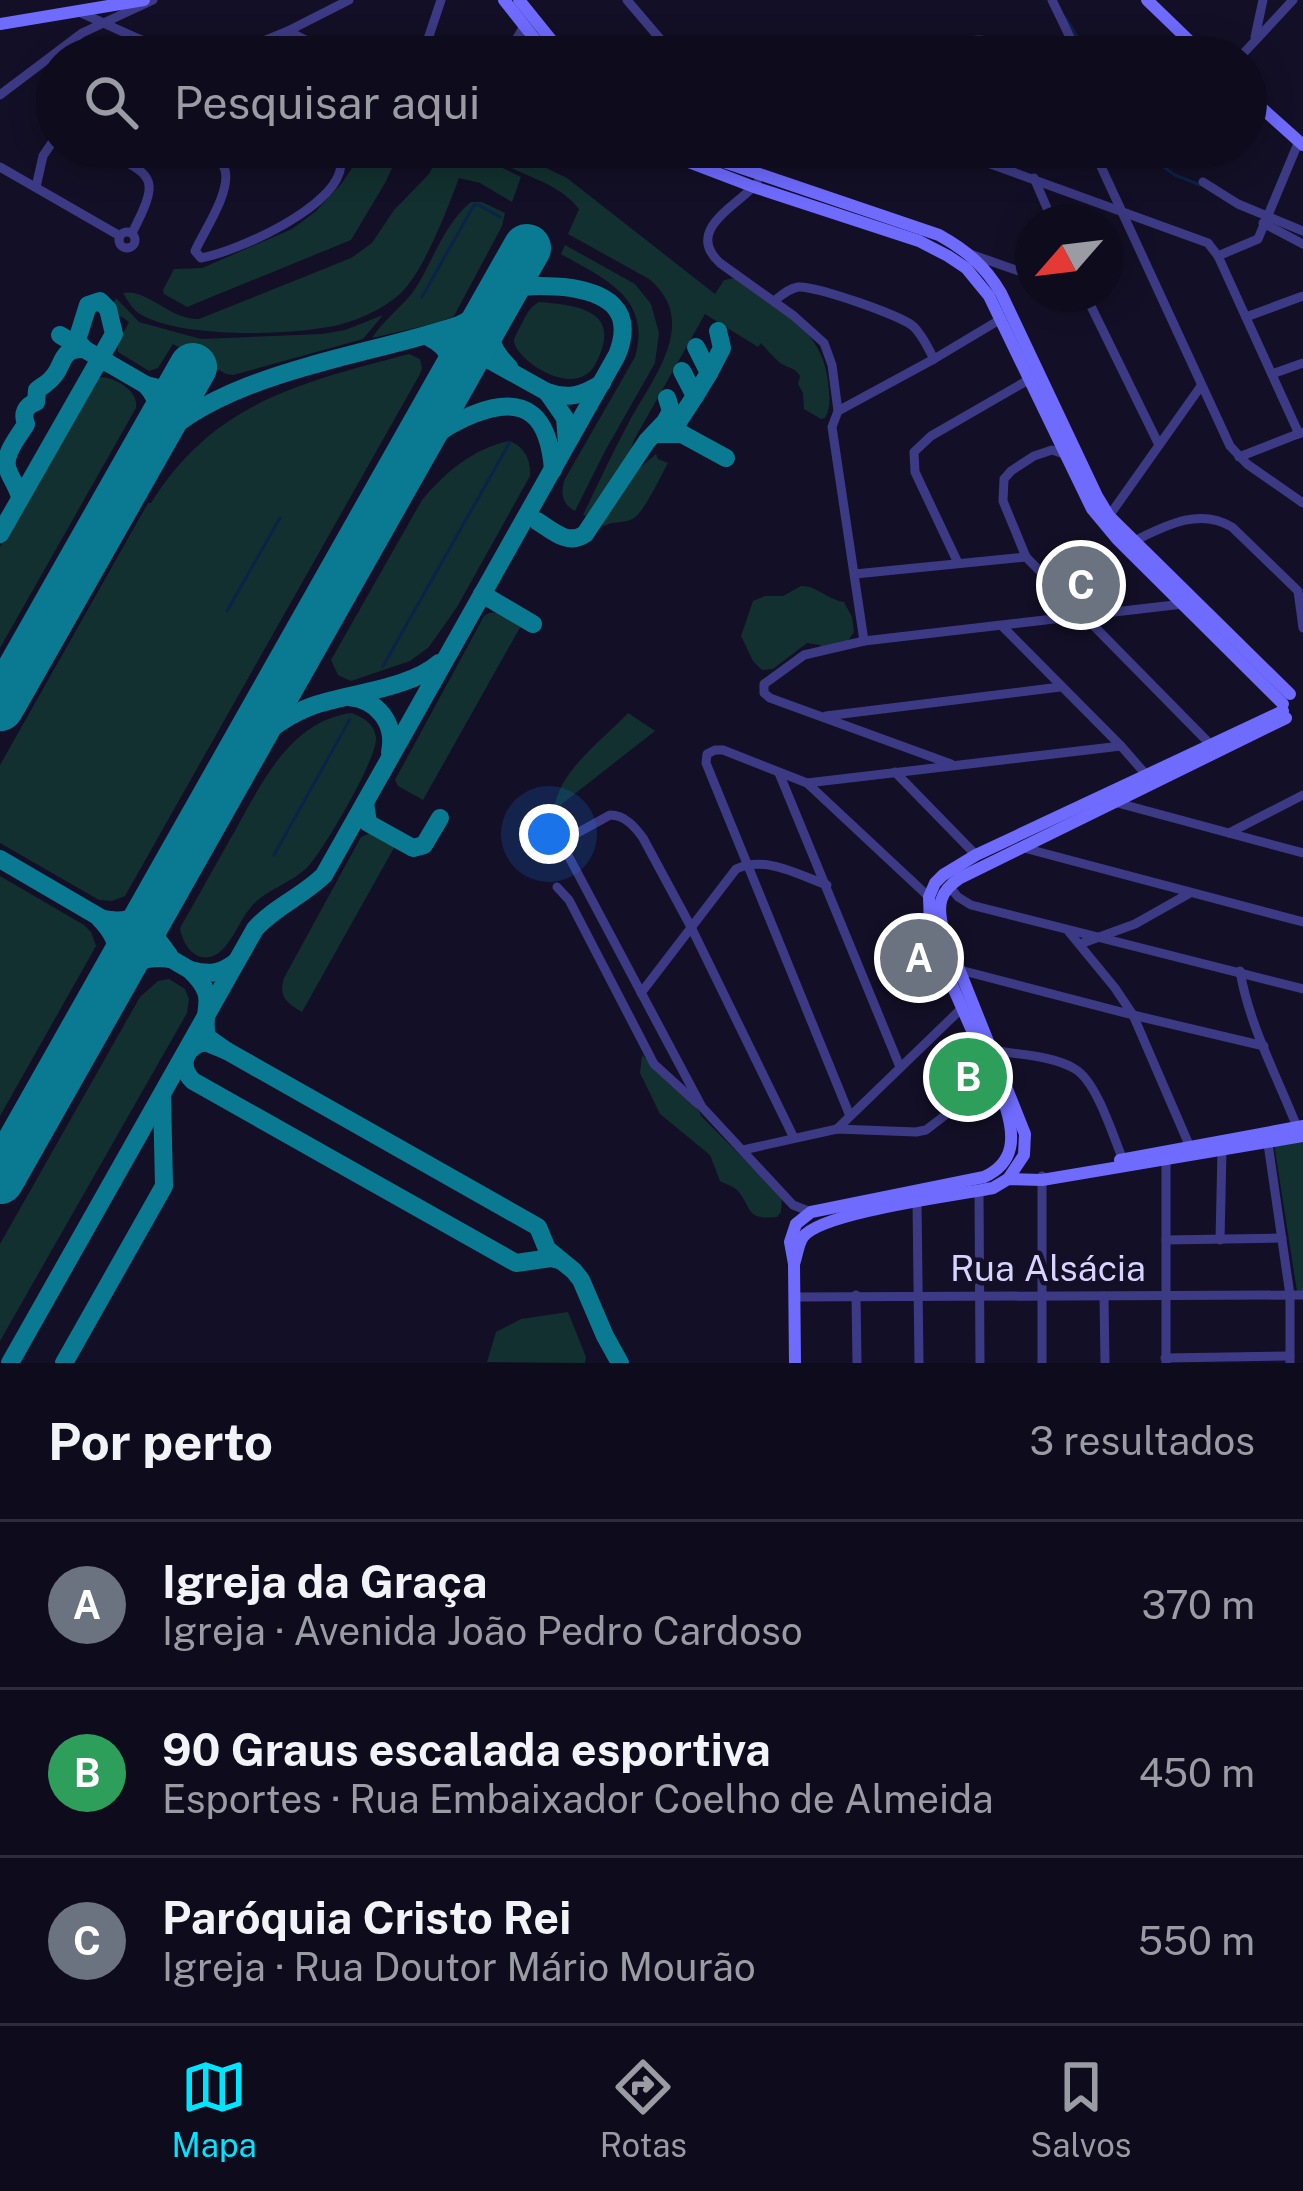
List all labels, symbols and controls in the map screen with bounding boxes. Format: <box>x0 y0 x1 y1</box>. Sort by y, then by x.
search box <box>36 36 1267 168</box>
icon: search <box>78 69 144 135</box>
text: Pesquisar aqui <box>174 76 480 129</box>
north arrow <box>1015 204 1123 312</box>
pin: C <box>1042 540 1120 630</box>
your location <box>519 804 579 864</box>
pin: A <box>880 913 958 1003</box>
pin: B <box>929 1032 1007 1122</box>
street label: Rua Alsácia <box>950 1247 1146 1289</box>
text: Por perto <box>48 1412 273 1471</box>
text: 3 resultados <box>1030 1418 1255 1464</box>
text: Igreja da Graça <box>162 1555 487 1608</box>
text: A <box>73 1582 101 1628</box>
text: 370 m <box>1141 1582 1255 1628</box>
text: Igreja · Avenida João Pedro Cardoso <box>162 1608 803 1654</box>
text: 90 Graus escalada esportiva <box>162 1723 771 1776</box>
text: B <box>74 1750 100 1796</box>
text: 450 m <box>1139 1750 1255 1796</box>
text: Esportes · Rua Embaixador Coelho de Almeida <box>162 1776 994 1822</box>
text: Paróquia Cristo Rei <box>162 1891 571 1944</box>
text: C <box>73 1918 101 1964</box>
text: 550 m <box>1138 1918 1255 1964</box>
text: Igreja · Rua Doutor Mário Mourão <box>162 1944 756 1990</box>
tab: Mapa <box>172 2054 257 2164</box>
tab: Rotas <box>600 2054 687 2164</box>
tab: Salvos <box>1030 2054 1131 2164</box>

